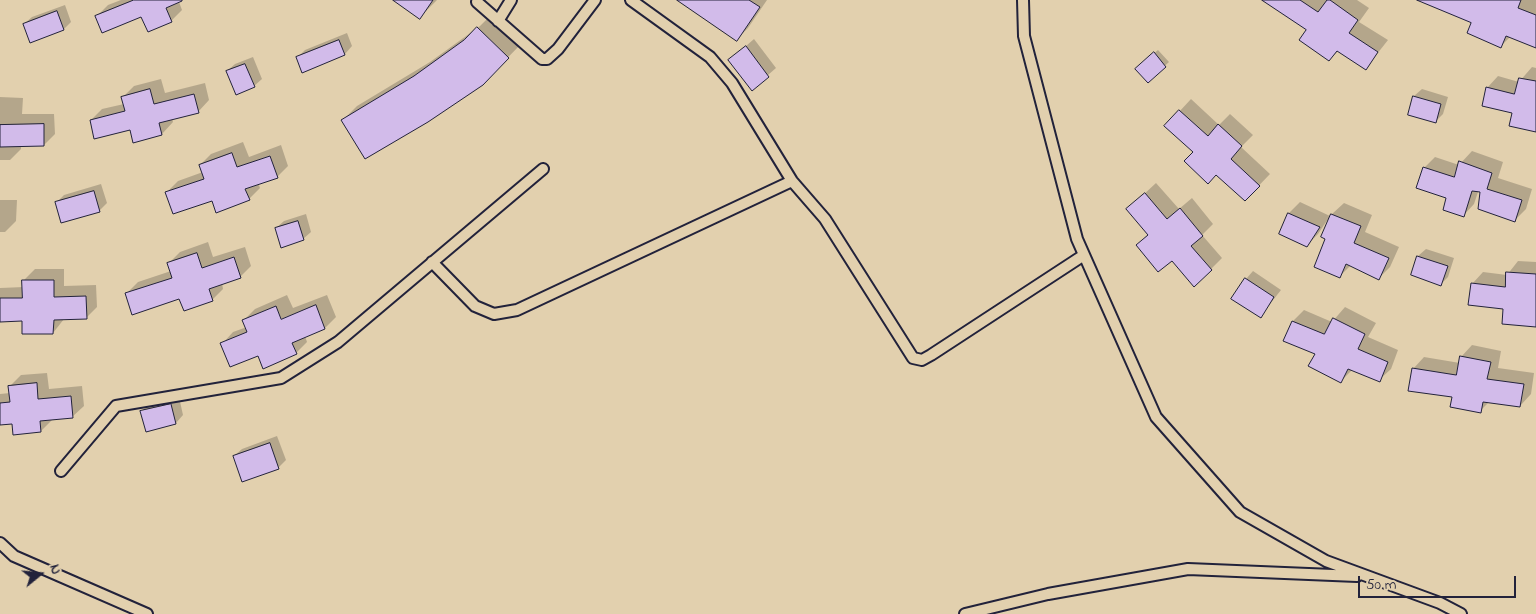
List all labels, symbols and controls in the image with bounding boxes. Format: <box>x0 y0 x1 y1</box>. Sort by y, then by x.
north arrow <box>15 549 65 599</box>
text: N <box>43 562 66 577</box>
scale bar <box>1361 566 1518 598</box>
text: 50 m <box>1366 574 1396 596</box>

